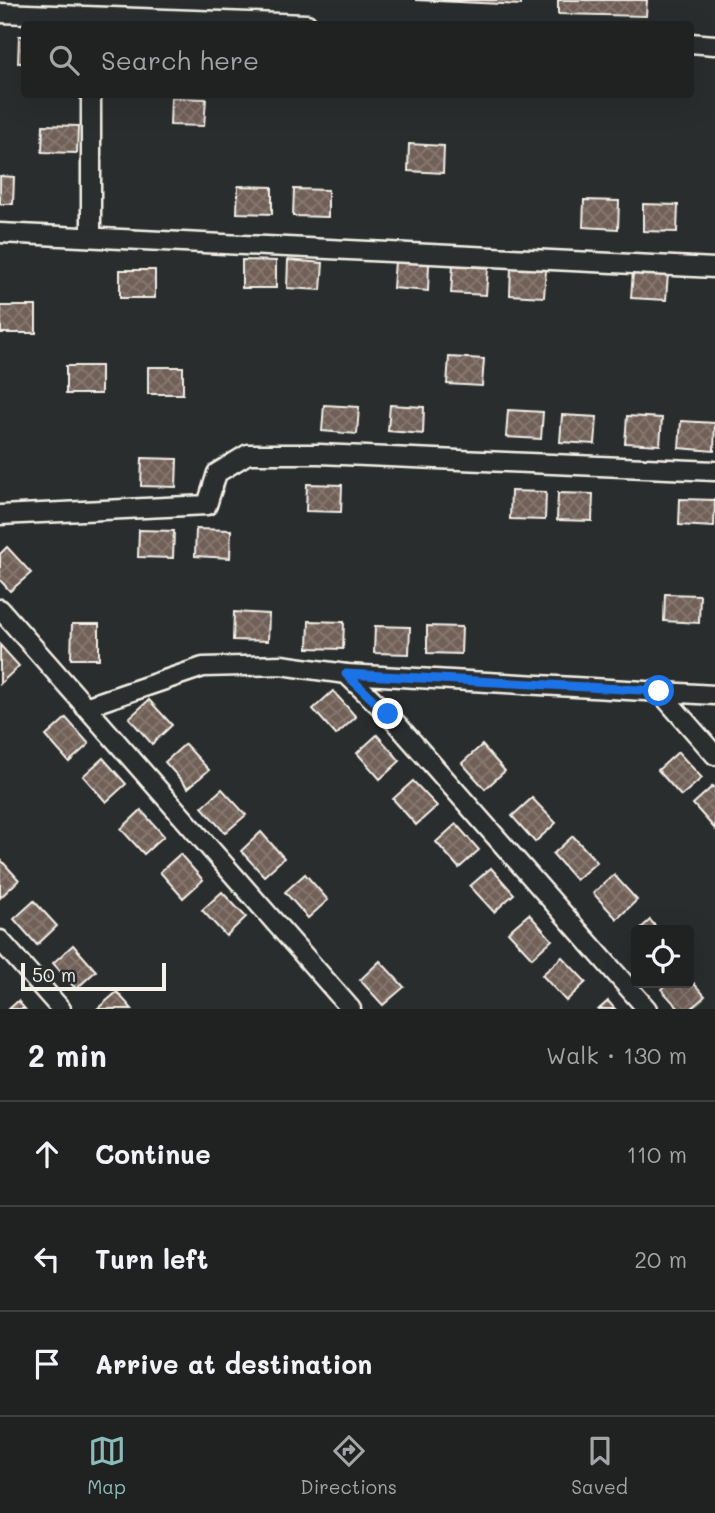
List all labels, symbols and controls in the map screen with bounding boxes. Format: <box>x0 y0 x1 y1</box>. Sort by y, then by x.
search box <box>21 21 694 98</box>
icon: search <box>45 41 83 79</box>
text: Search here <box>101 43 259 77</box>
route start <box>643 675 674 706</box>
route end <box>372 698 403 729</box>
map controls <box>631 925 694 988</box>
button: locate <box>631 925 694 988</box>
scale bar <box>21 960 166 992</box>
text: 50 m <box>32 962 76 987</box>
text: 2 min <box>28 1035 107 1075</box>
text: Walk · 130 m <box>546 1040 687 1070</box>
icon: ahead <box>28 1135 66 1173</box>
text: Continue <box>95 1137 211 1171</box>
text: 110 m <box>627 1139 687 1169</box>
icon: left <box>28 1240 66 1278</box>
text: Turn left <box>95 1242 208 1276</box>
text: 20 m <box>634 1244 687 1274</box>
icon: arrive <box>28 1345 66 1383</box>
text: Arrive at destination <box>95 1347 372 1381</box>
tab: Map <box>87 1432 126 1499</box>
tab: Directions <box>300 1432 397 1499</box>
tab: Saved <box>571 1432 628 1499</box>

